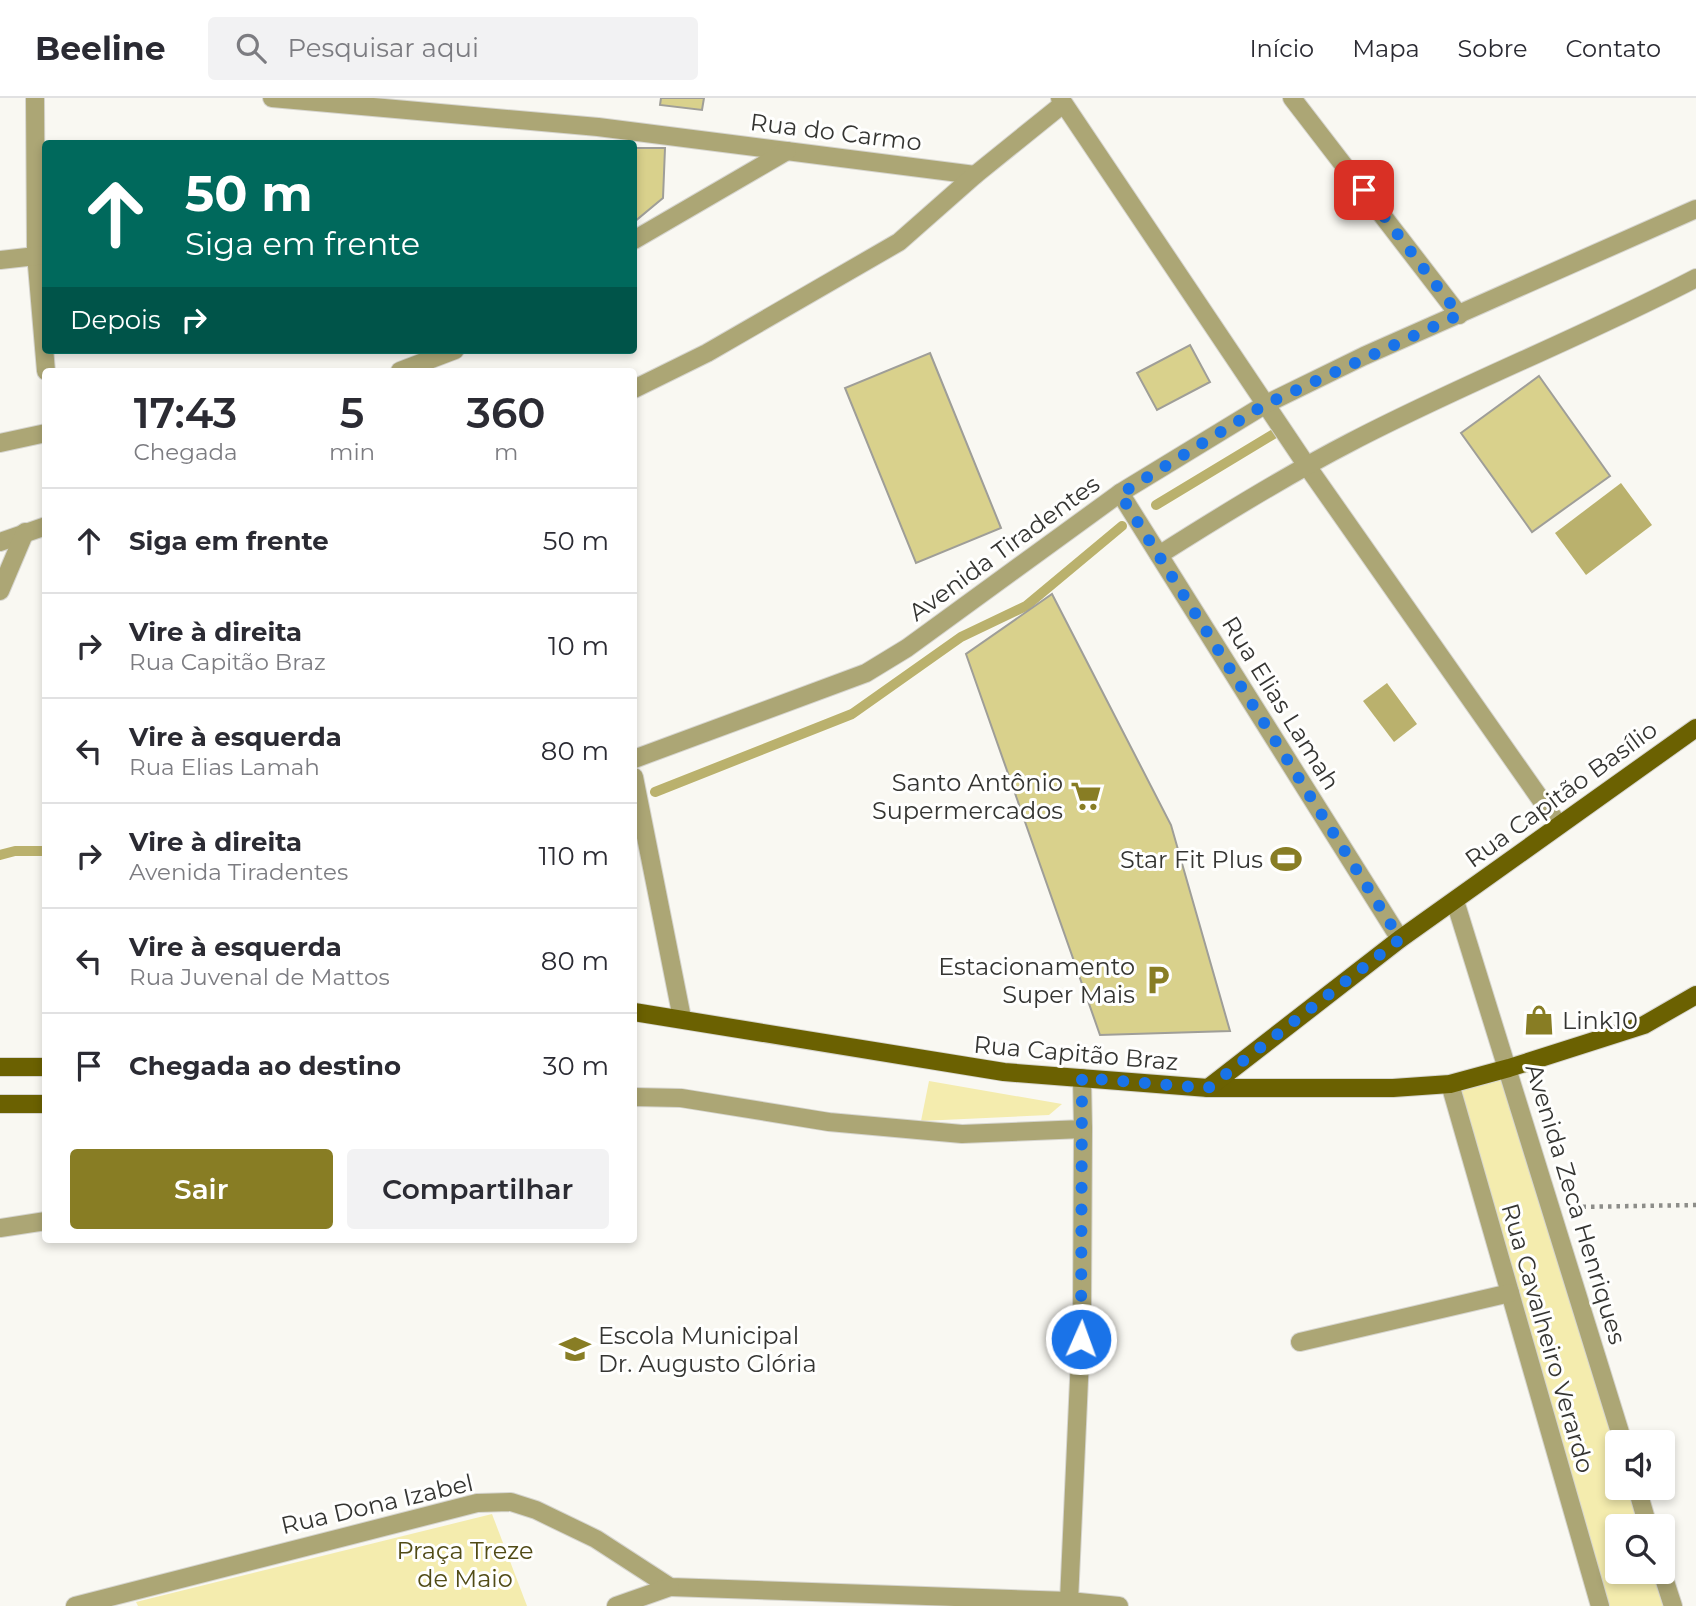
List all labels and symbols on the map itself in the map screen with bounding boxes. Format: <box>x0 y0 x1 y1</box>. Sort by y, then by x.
street label: Rua do Carmo <box>749 107 923 157</box>
pin <box>1334 160 1394 220</box>
street label: Avenida Tiradentes <box>903 469 1105 627</box>
street label: Rua Elias Lamah <box>1216 611 1346 795</box>
street label: Rua Capitão Basílio <box>1459 714 1663 874</box>
place label: Santo Antônio Supermercados <box>872 768 1063 825</box>
supermarket icon: Santo Antônio Supermercados <box>1069 779 1103 813</box>
sports icon: Star Fit Plus <box>1269 842 1303 876</box>
place label: Star Fit Plus <box>1120 845 1263 874</box>
place label: Estacionamento Super Mais <box>938 952 1135 1009</box>
parking icon: Estacionamento Super Mais <box>1141 963 1175 997</box>
shop icon: Link10 <box>1522 1003 1556 1037</box>
place label: Link10 <box>1562 1006 1638 1035</box>
street label: Rua Capitão Braz <box>972 1030 1180 1076</box>
street label: Avenida Zeca Henriques <box>1520 1060 1632 1348</box>
street label: Rua Cavalheiro Verardo <box>1496 1200 1600 1476</box>
position arrow <box>1044 1302 1118 1376</box>
place label: Escola Municipal Dr. Augusto Glória <box>598 1321 817 1378</box>
school or university icon: Escola Municipal Dr. Augusto Glória <box>558 1332 592 1366</box>
street label: Rua Dona Izabel <box>278 1468 476 1540</box>
park label: Praça Treze de Maio <box>396 1536 534 1593</box>

